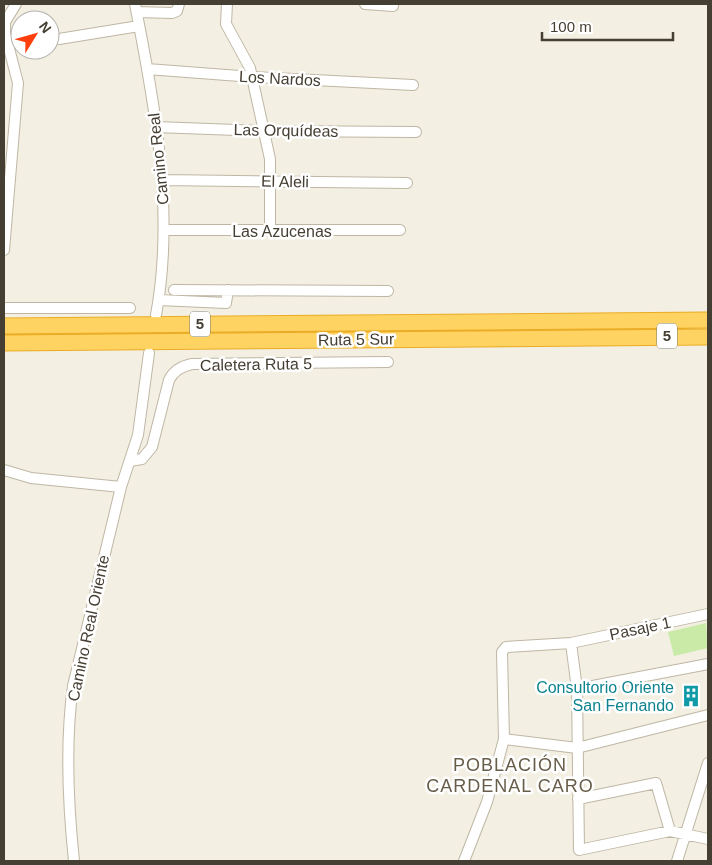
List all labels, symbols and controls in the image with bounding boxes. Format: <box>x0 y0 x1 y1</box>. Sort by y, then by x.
north arrow <box>10 10 60 60</box>
scale bar <box>542 10 673 42</box>
text: N <box>36 18 55 36</box>
text: 100 m <box>550 18 592 35</box>
street label: Los Nardos <box>239 68 321 89</box>
street label: Camino Real <box>145 112 172 206</box>
street label: Las Orquídeas <box>233 121 339 140</box>
street label: El Aleli <box>261 173 309 190</box>
street label: Las Azucenas <box>232 223 332 240</box>
road number: 5 <box>190 312 210 336</box>
road number: 5 <box>657 324 677 348</box>
street label: Ruta 5 Sur <box>318 330 395 349</box>
street label: Caletera Ruta 5 <box>200 355 312 374</box>
street label: Camino Real Oriente <box>65 553 112 703</box>
street label: Pasaje 1 <box>608 614 672 643</box>
place label: Consultorio Oriente San Fernando <box>536 679 674 714</box>
building icon: Consultorio Oriente San Fernando <box>678 683 704 709</box>
district label: POBLACIÓN CARDENAL CARO <box>426 754 594 796</box>

